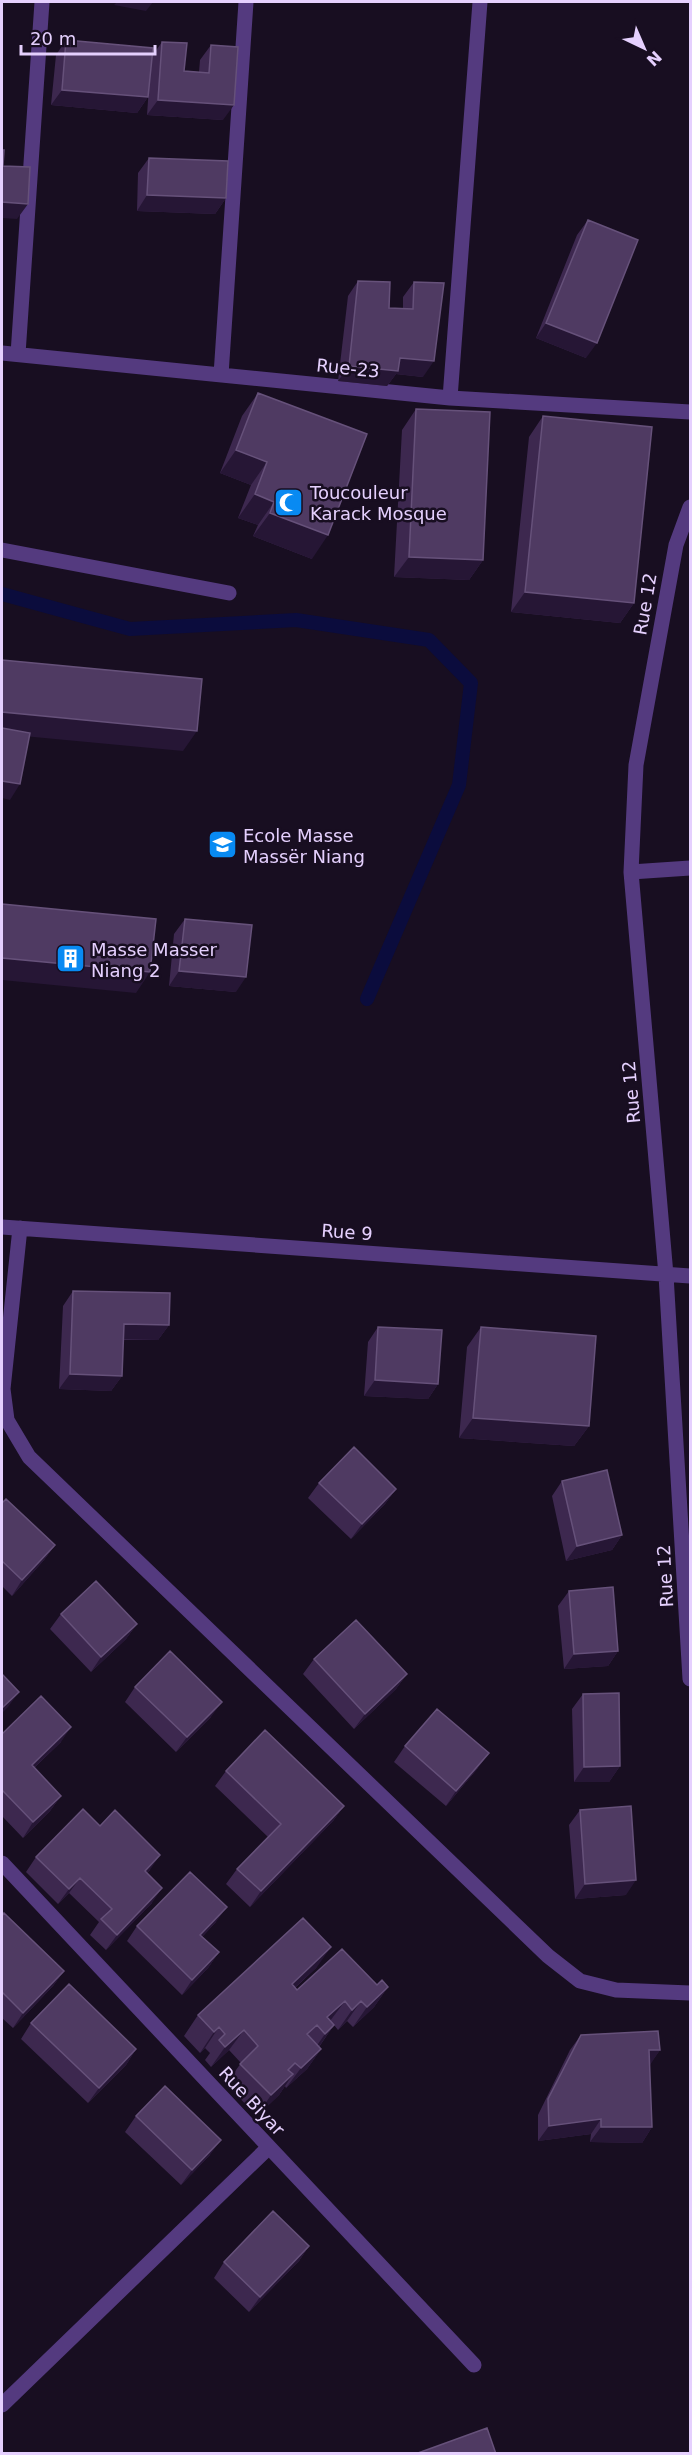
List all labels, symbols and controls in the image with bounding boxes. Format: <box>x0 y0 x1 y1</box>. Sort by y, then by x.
scale bar <box>21 18 154 56</box>
north arrow <box>614 18 674 78</box>
text: 20 m <box>30 28 76 49</box>
text: N <box>643 47 665 70</box>
street label: Rue-23 <box>315 354 381 382</box>
place label: Toucouleur Karack Mosque <box>309 482 447 524</box>
mosque icon: Toucouleur Karack Mosque <box>273 486 305 518</box>
street label: Rue 12 <box>629 571 661 637</box>
place label: Ecole Masse Massër Niang <box>243 825 365 867</box>
school or university icon: Ecole Masse Massër Niang <box>206 829 238 861</box>
place label: Masse Masser Niang 2 <box>91 939 218 981</box>
building icon: Masse Masser Niang 2 <box>54 943 86 975</box>
street label: Rue 12 <box>618 1060 644 1124</box>
street label: Rue 9 <box>321 1220 373 1244</box>
street label: Rue 12 <box>653 1544 677 1608</box>
street label: Rue Biyar <box>215 2062 290 2140</box>

